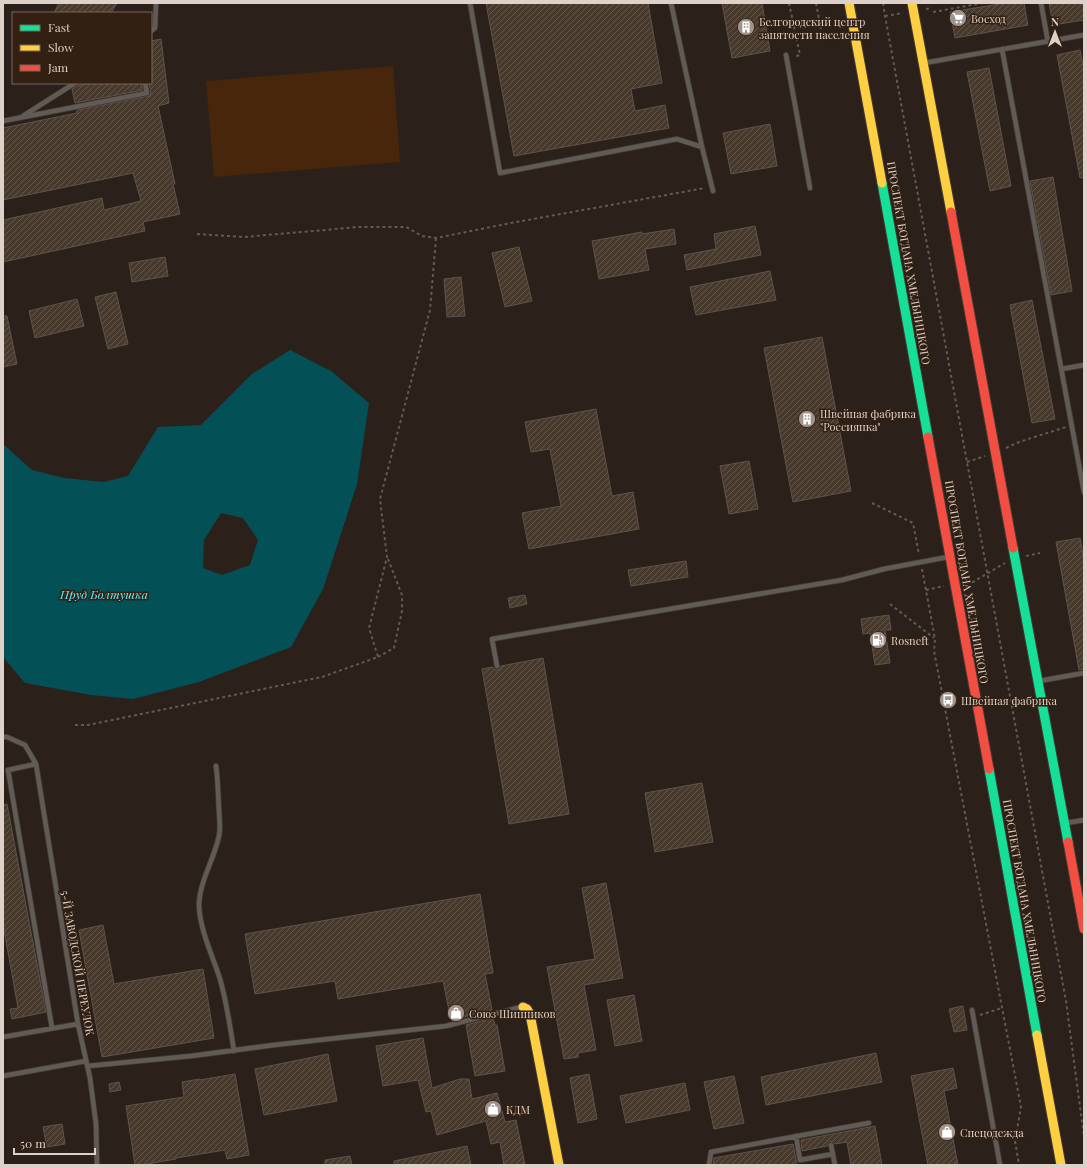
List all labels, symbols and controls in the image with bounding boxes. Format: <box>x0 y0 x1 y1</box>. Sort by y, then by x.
supermarket icon: Восход <box>948 8 968 28</box>
place label: Восход <box>971 11 1006 26</box>
legend <box>12 12 152 84</box>
north arrow <box>1035 12 1075 52</box>
place label: Белгородский центр занятости населения <box>759 14 870 42</box>
text: N <box>1051 14 1059 29</box>
building icon: Белгородский центр занятости населения <box>736 17 756 37</box>
text: Fast <box>48 19 71 35</box>
text: Slow <box>48 39 74 55</box>
text: Jam <box>47 59 69 75</box>
street label: ПРОСПЕКТ БОГДАНА ХМЕЛЬНИЦКОГО <box>884 160 934 366</box>
place label: Швейная фабрика "Россиянка" <box>820 406 916 434</box>
building icon: Швейная фабрика "Россиянка" <box>797 409 817 429</box>
street label: ПРОСПЕКТ БОГДАНА ХМЕЛЬНИЦКОГО <box>942 479 992 685</box>
water label: Пруд Болтушка <box>59 586 148 602</box>
fuel station icon: Rosneft <box>868 630 888 650</box>
place label: Rosneft <box>891 633 929 648</box>
bus stop icon: Швейная фабрика <box>938 690 958 710</box>
place label: Швейная фабрика <box>961 693 1057 708</box>
street label: ПРОСПЕКТ БОГДАНА ХМЕЛЬНИЦКОГО <box>1000 798 1050 1004</box>
street label: 5-Й ЗАВОДСКОЙ ПЕРЕУЛОК <box>58 889 98 1037</box>
shop icon: Союз Шинников <box>446 1003 466 1023</box>
place label: Союз Шинников <box>469 1006 555 1021</box>
shop icon: КДМ <box>483 1099 503 1119</box>
place label: КДМ <box>506 1102 530 1117</box>
shop icon: Спецодежда <box>937 1122 957 1142</box>
place label: Спецодежда <box>960 1125 1024 1140</box>
scale bar <box>14 1130 95 1156</box>
text: 50 m <box>20 1135 46 1151</box>

